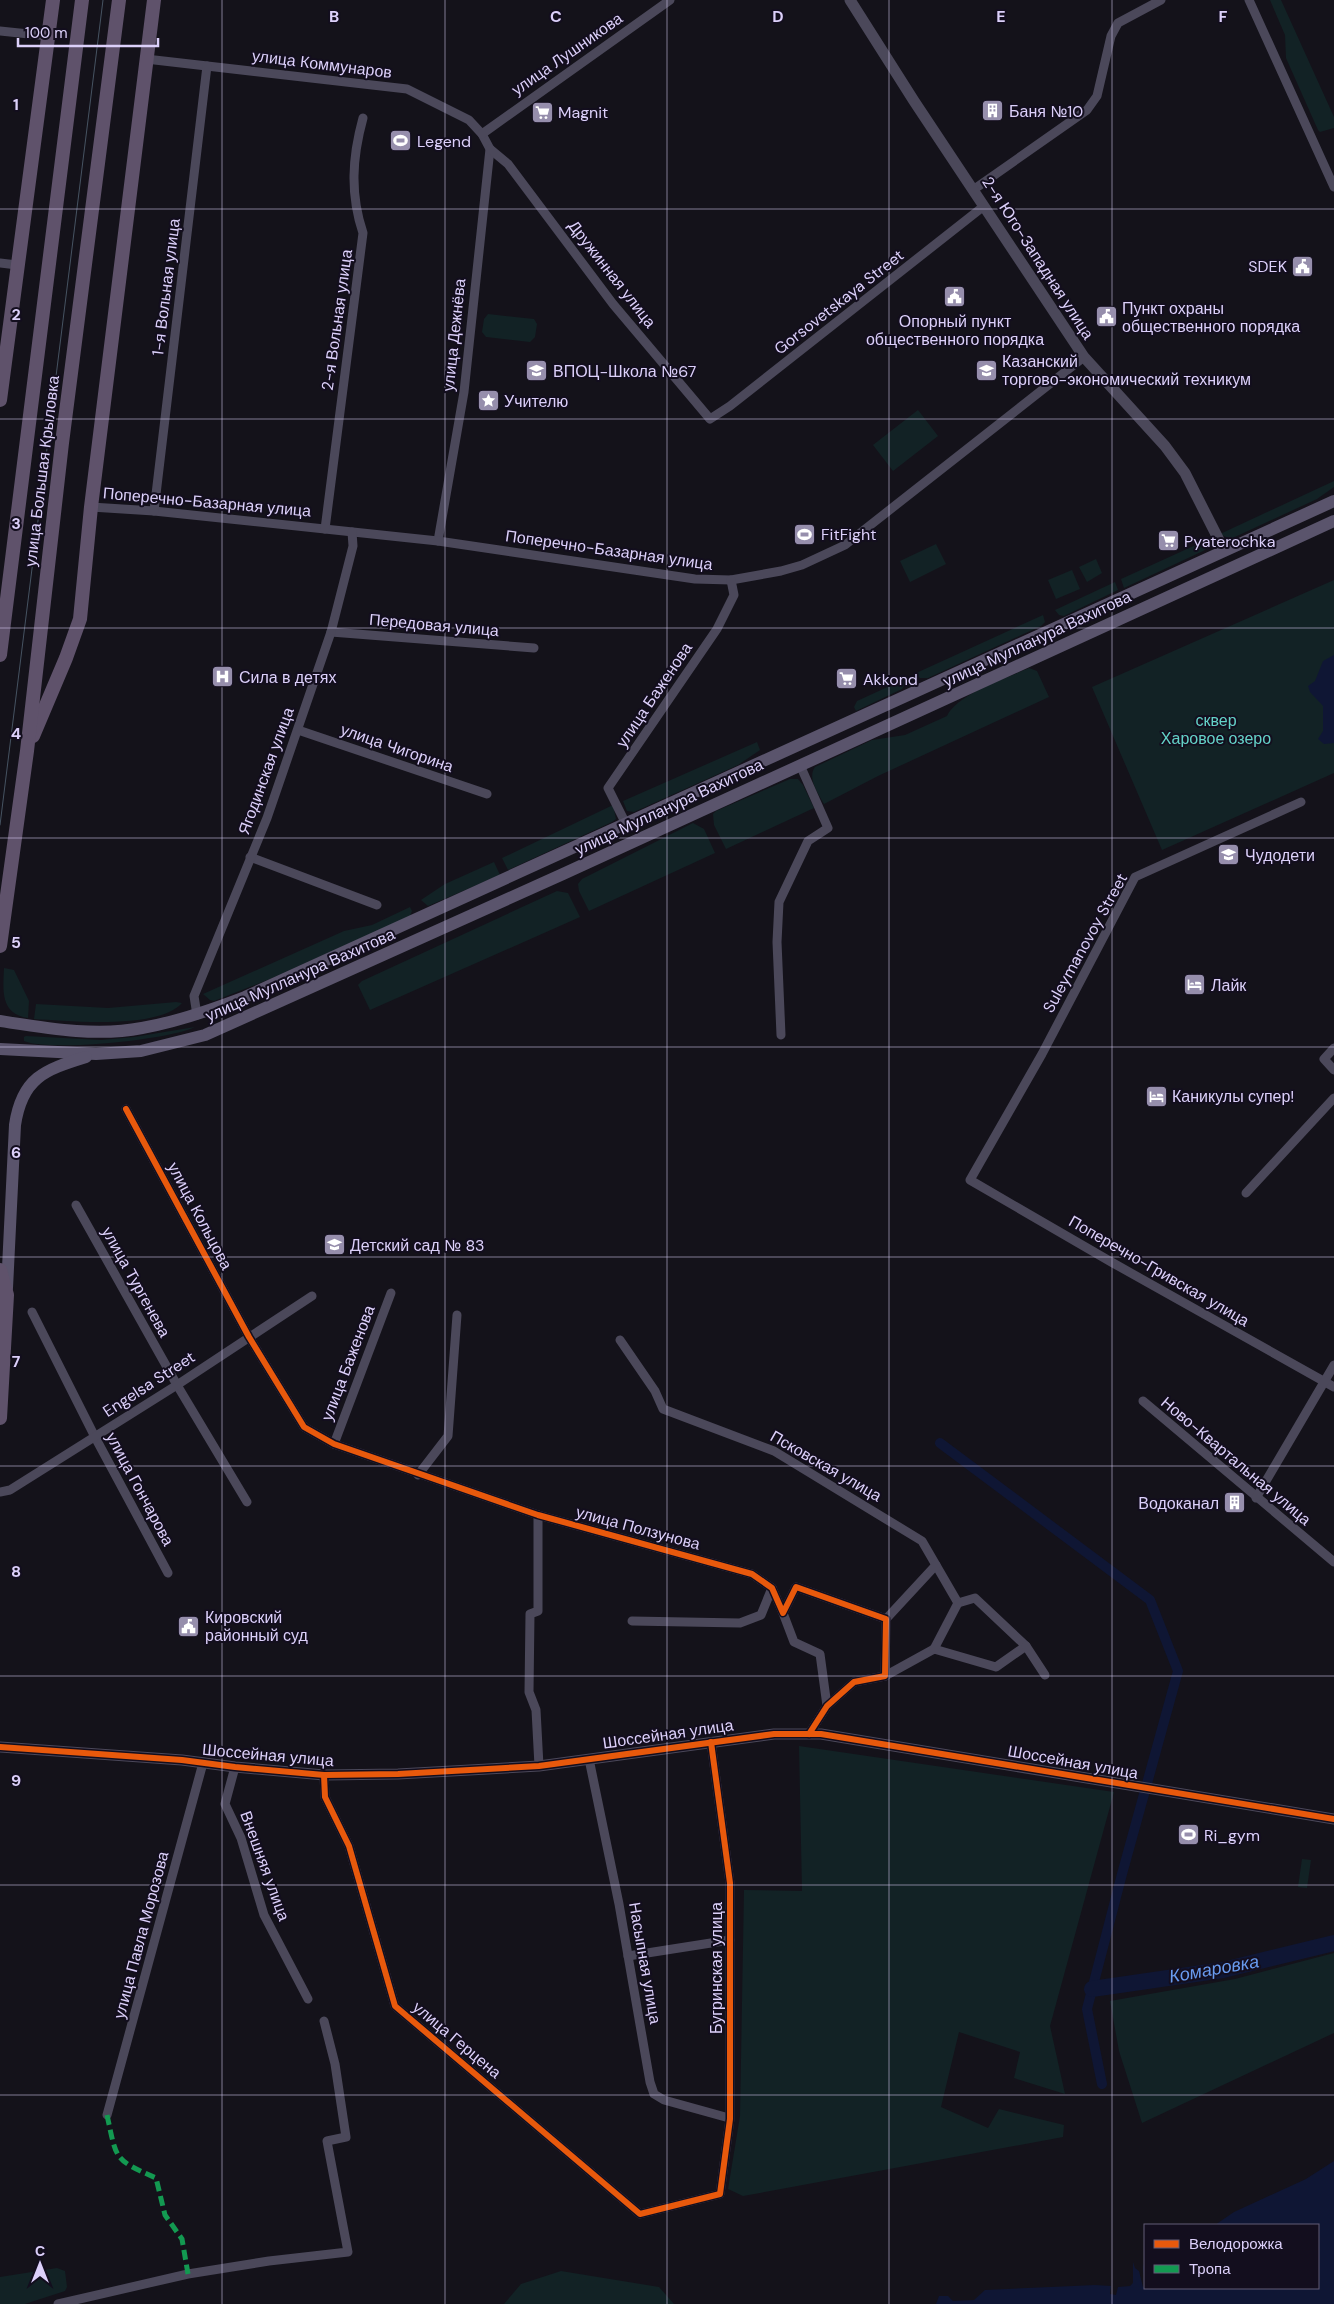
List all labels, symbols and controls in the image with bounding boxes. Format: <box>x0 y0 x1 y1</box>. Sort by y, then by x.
text: B <box>329 6 339 27</box>
text: C <box>550 6 562 27</box>
text: D <box>772 6 784 27</box>
text: E <box>996 6 1006 27</box>
text: F <box>1219 6 1228 27</box>
street label: улица Лушникова <box>507 8 627 100</box>
scale bar <box>18 15 158 47</box>
text: 100 m <box>25 23 68 43</box>
street label: улица Коммунаров <box>251 45 393 83</box>
text: 1 <box>13 94 19 115</box>
building icon: Баня №10 <box>981 99 1005 123</box>
supermarket icon: Magnit <box>530 100 554 124</box>
place label: Баня №10 <box>1009 101 1083 122</box>
place label: Magnit <box>558 102 608 123</box>
sports icon: Legend <box>389 129 413 153</box>
place label: Legend <box>417 131 471 152</box>
street label: 2-я Юго-Западная улица <box>977 173 1099 344</box>
street label: Дружинная улица <box>563 216 661 332</box>
street label: 1-я Вольная улица <box>147 217 185 357</box>
street label: Gorsovetskaya Street <box>770 245 908 359</box>
street label: 2-я Вольная улица <box>317 248 357 392</box>
public building icon: SDEK <box>1291 254 1315 278</box>
place label: SDEK <box>1248 256 1287 277</box>
street label: улица Дежнёва <box>438 277 470 393</box>
public building icon: Опорный пункт общественного порядка <box>943 285 967 309</box>
place label: Пункт охраны общественного порядка <box>1122 298 1300 337</box>
text: 2 <box>11 304 21 325</box>
public building icon: Пункт охраны общественного порядка <box>1094 305 1118 329</box>
place label: Опорный пункт общественного порядка <box>866 311 1044 350</box>
place label: Казанский торгово-экономический техникум <box>1002 351 1251 390</box>
school or university icon: Казанский торгово-экономический техникум <box>974 358 998 382</box>
school or university icon: ВПОЦ-Школа №67 <box>525 359 549 383</box>
place label: ВПОЦ-Школа №67 <box>553 361 696 382</box>
street label: улица Большая Крыловка <box>20 374 64 568</box>
place icon: Учителю <box>476 389 500 413</box>
place label: Учителю <box>504 391 568 412</box>
street label: Поперечно-Базарная улица <box>102 482 312 522</box>
text: 3 <box>11 513 21 534</box>
sports icon: FitFight <box>793 522 817 546</box>
place label: FitFight <box>821 524 876 545</box>
street label: Поперечно-Базарная улица <box>504 525 714 575</box>
supermarket icon: Pyaterochka <box>1156 529 1180 553</box>
place label: Pyaterochka <box>1184 531 1275 552</box>
street label: улица Мулланура Вахитова <box>939 586 1135 692</box>
street label: Передовая улица <box>368 609 500 641</box>
street label: улица Баженова <box>611 638 697 752</box>
hospital icon: Сила в детях <box>211 665 235 689</box>
place label: Сила в детях <box>239 667 336 688</box>
supermarket icon: Akkond <box>835 667 859 691</box>
place label: Akkond <box>863 669 918 690</box>
street label: Ягодинская улица <box>233 704 299 837</box>
park label: сквер Харовое озеро <box>1161 710 1271 749</box>
street label: улица Чигорина <box>338 719 456 777</box>
text: 4 <box>11 723 21 744</box>
street label: улица Мулланура Вахитова <box>571 754 767 860</box>
school or university icon: Чудодети <box>1217 843 1241 867</box>
place label: Чудодети <box>1245 845 1315 866</box>
street label: Suleymanovoy Street <box>1038 870 1132 1016</box>
street label: улица Мулланура Вахитова <box>202 924 398 1026</box>
text: 5 <box>11 932 21 953</box>
hotel icon: Лайк <box>1183 973 1207 997</box>
place label: Лайк <box>1211 975 1247 996</box>
hotel icon: Каникулы супер! <box>1144 1084 1168 1108</box>
place label: Каникулы супер! <box>1172 1086 1294 1107</box>
text: 6 <box>11 1142 21 1163</box>
street label: улица Кольцова <box>163 1159 237 1273</box>
street label: Поперечно-Гривская улица <box>1065 1211 1253 1331</box>
street label: улица Тургенева <box>97 1223 175 1341</box>
school or university icon: Детский сад № 83 <box>322 1233 346 1257</box>
place label: Детский сад № 83 <box>350 1235 485 1256</box>
street label: улица Баженова <box>316 1302 380 1424</box>
street label: Engelsa Street <box>99 1346 199 1422</box>
text: 7 <box>12 1351 21 1372</box>
street label: Ново-Квартальная улица <box>1157 1392 1316 1530</box>
street label: Псковская улица <box>767 1426 885 1506</box>
street label: улица Гончарова <box>101 1429 179 1550</box>
building icon: Водоканал <box>1223 1491 1247 1515</box>
place label: Водоканал <box>1138 1493 1219 1514</box>
street label: улица Ползунова <box>574 1501 703 1555</box>
text: 8 <box>11 1561 21 1582</box>
place label: Кировский районный суд <box>205 1607 308 1646</box>
public building icon: Кировский районный суд <box>177 1614 201 1638</box>
street label: Шоссейная улица <box>601 1714 735 1754</box>
street label: Шоссейная улица <box>201 1739 335 1771</box>
street label: Шоссейная улица <box>1006 1740 1140 1784</box>
text: 9 <box>11 1770 21 1791</box>
street label: Внешняя улица <box>235 1808 295 1924</box>
sports icon: Ri_gym <box>1176 1823 1200 1847</box>
place label: Ri_gym <box>1204 1825 1260 1846</box>
street label: улица Павла Морозова <box>109 1849 173 2021</box>
street label: Насыпная улица <box>624 1900 666 2026</box>
street label: Бугринская улица <box>706 1902 727 2034</box>
water label: Комаровка <box>1167 1949 1261 1989</box>
street label: улица Герцена <box>408 1997 506 2083</box>
legend <box>1144 2224 1319 2289</box>
text: Велодорожка <box>1189 2234 1283 2254</box>
north arrow <box>15 2239 65 2289</box>
text: С <box>35 2242 45 2260</box>
text: Тропа <box>1189 2259 1231 2279</box>

